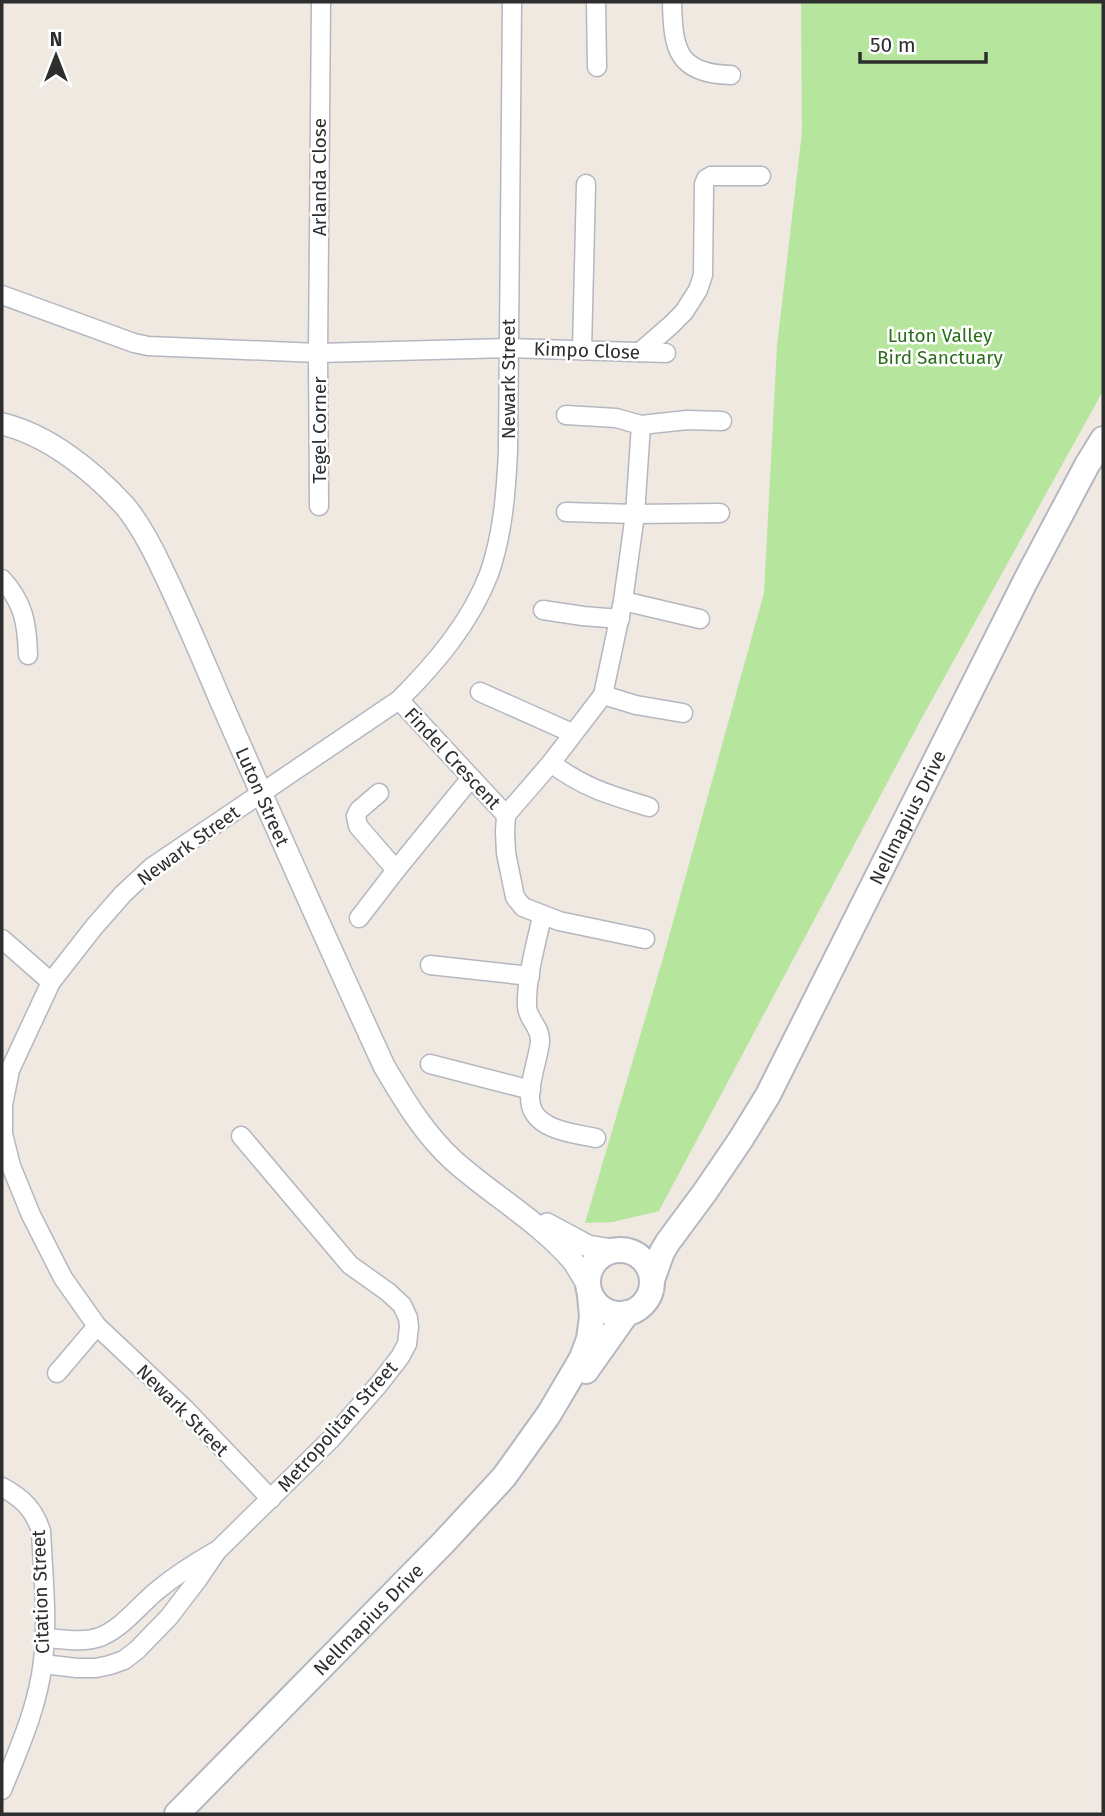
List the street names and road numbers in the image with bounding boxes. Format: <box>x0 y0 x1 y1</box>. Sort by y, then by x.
street label: Arlanda Close <box>308 118 331 236</box>
street label: Newark Street <box>497 319 520 439</box>
street label: Kimpo Close <box>533 337 641 364</box>
street label: Tegel Corner <box>308 376 331 484</box>
street label: Findel Crescent <box>400 703 506 814</box>
street label: Luton Street <box>230 744 294 850</box>
street label: Nellmapius Drive <box>864 746 951 888</box>
street label: Newark Street <box>133 801 244 890</box>
street label: Metropolitan Street <box>273 1356 402 1496</box>
street label: Newark Street <box>132 1360 234 1461</box>
street label: Citation Street <box>27 1529 54 1654</box>
street label: Nellmapius Drive <box>309 1559 428 1680</box>

